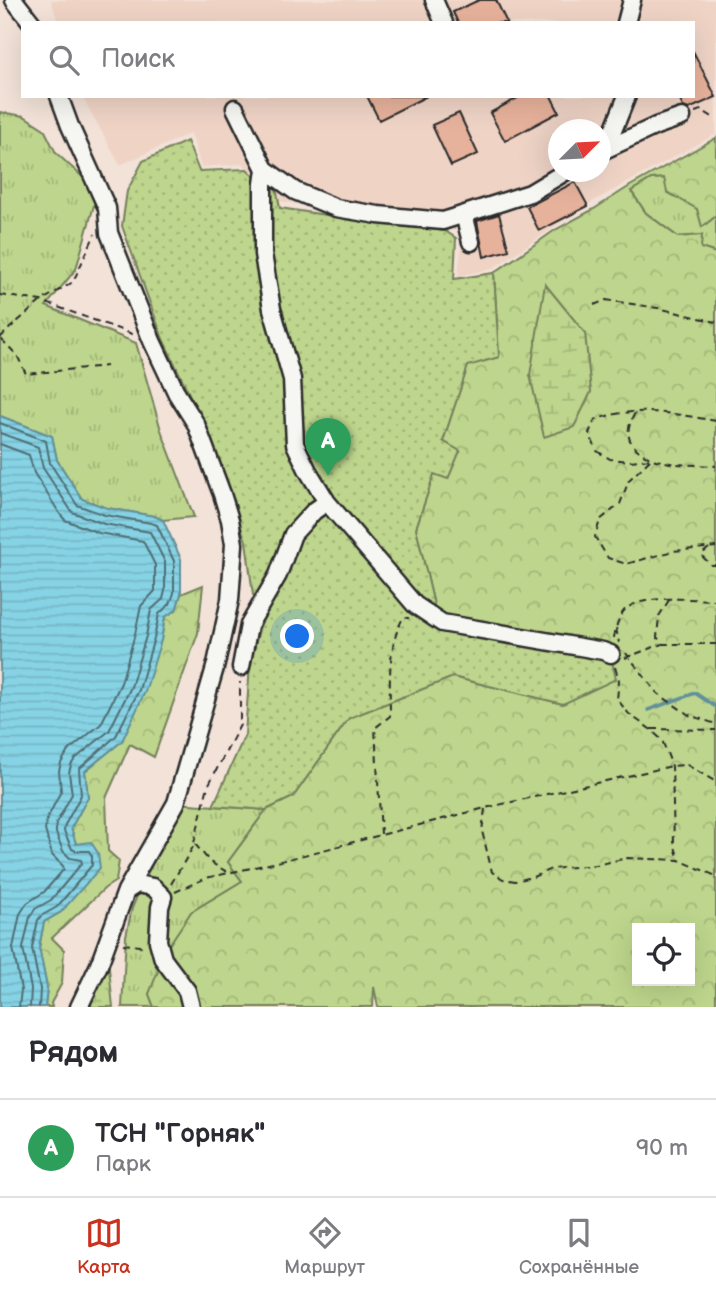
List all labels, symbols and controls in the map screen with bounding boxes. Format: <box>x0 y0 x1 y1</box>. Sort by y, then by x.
search box <box>21 21 695 98</box>
icon: search <box>45 41 83 79</box>
text: Поиск <box>101 44 175 75</box>
north arrow <box>548 119 611 182</box>
pin: A <box>305 418 351 476</box>
your location <box>280 619 314 653</box>
map controls <box>632 923 695 986</box>
button: locate <box>632 923 695 986</box>
text: Рядом <box>28 1035 118 1071</box>
text: ТСН "Горняк" <box>95 1119 265 1150</box>
text: A <box>44 1134 58 1162</box>
text: 90 m <box>636 1134 688 1162</box>
text: Парк <box>95 1150 151 1178</box>
tab: Карта <box>77 1214 130 1279</box>
tab: Маршрут <box>284 1214 365 1279</box>
tab: Сохранённые <box>519 1214 639 1279</box>

